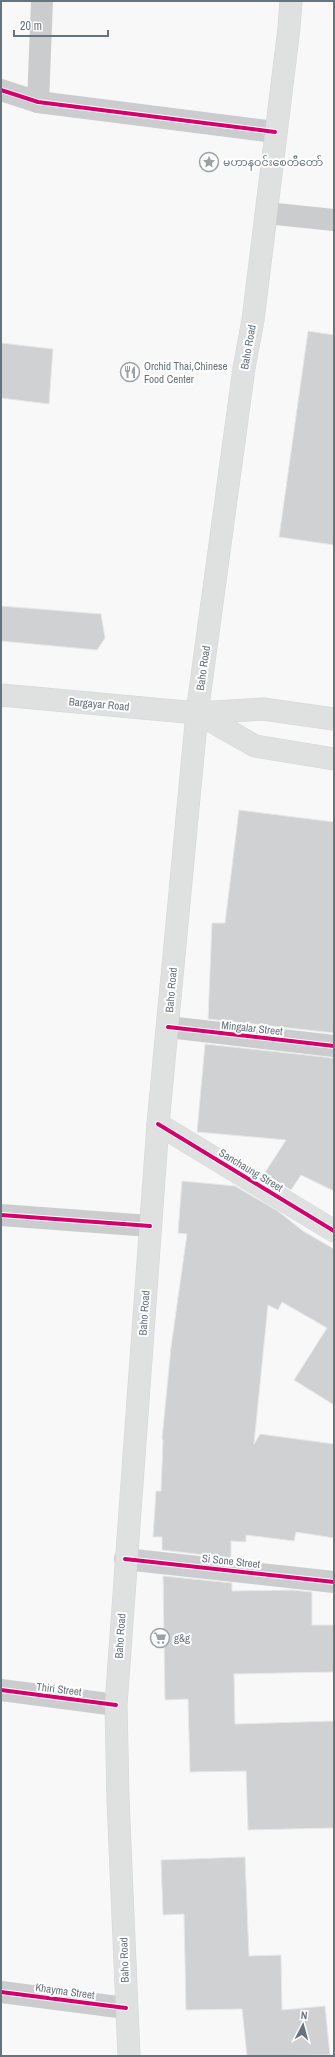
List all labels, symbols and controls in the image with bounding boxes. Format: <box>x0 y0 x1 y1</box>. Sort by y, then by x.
scale bar <box>14 12 108 38</box>
text: 20 m <box>20 18 42 34</box>
place icon: မဟာနဝင်းစေတီတော် <box>198 151 220 173</box>
place label: မဟာနဝင်းစေတီတော် <box>223 155 323 171</box>
street label: Baho Road <box>237 324 259 370</box>
place label: Orchid Thai,Chinese Food Center <box>144 359 228 386</box>
restaurant icon: Orchid Thai,Chinese Food Center <box>119 361 141 383</box>
street label: Baho Road <box>193 645 213 691</box>
street label: Bargayar Road <box>68 694 130 714</box>
street label: Baho Road <box>162 967 180 1013</box>
street label: Mingalar Street <box>221 1018 284 1038</box>
street label: Sanchaung Street <box>216 1145 286 1195</box>
street label: Baho Road <box>135 1290 153 1336</box>
street label: Si Sone Street <box>201 1551 261 1571</box>
street label: Baho Road <box>111 1613 129 1659</box>
supermarket icon: g&g <box>149 1627 171 1649</box>
place label: g&g <box>174 1631 190 1645</box>
street label: Thiri Street <box>36 1679 83 1699</box>
street label: Baho Road <box>116 1937 132 1983</box>
street label: Khayma Street <box>34 1980 96 2002</box>
north arrow <box>283 2005 323 2045</box>
text: N <box>300 2008 308 2022</box>

